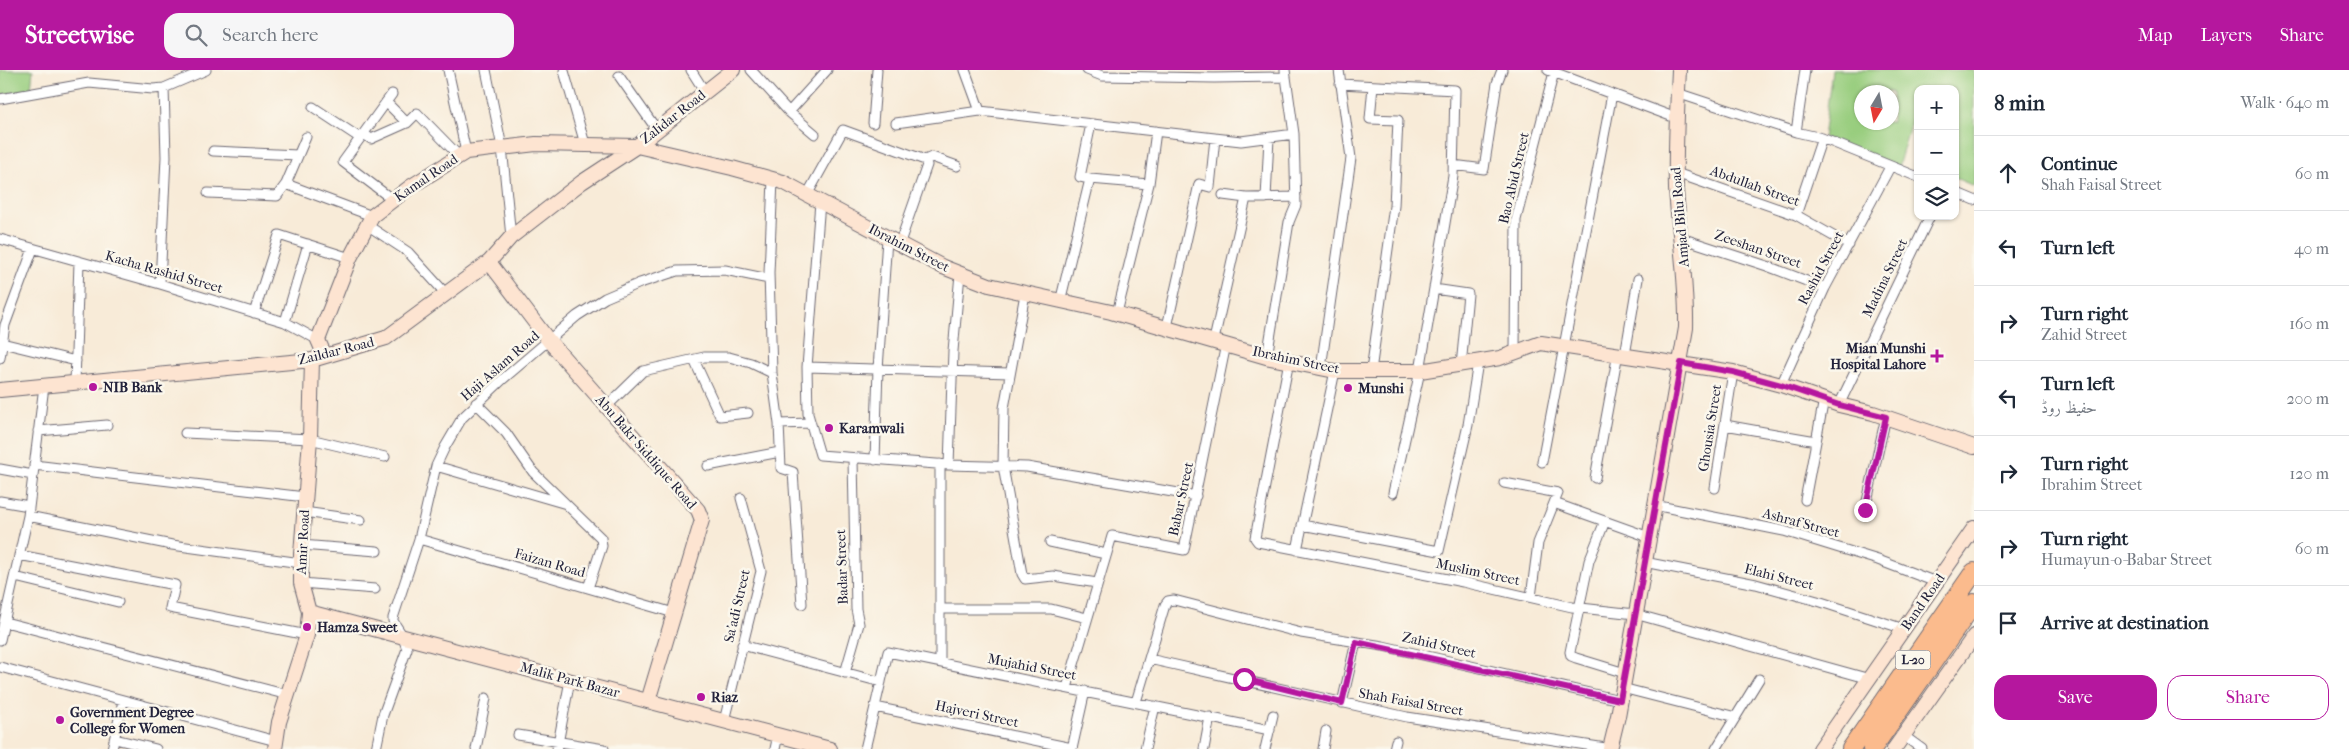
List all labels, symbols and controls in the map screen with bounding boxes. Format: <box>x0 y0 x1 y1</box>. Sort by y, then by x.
search box <box>164 13 514 58</box>
text: Streetwise <box>25 21 134 49</box>
icon: search <box>182 21 210 49</box>
text: Search here <box>222 24 318 46</box>
text: Map <box>2138 25 2172 46</box>
text: Layers <box>2200 25 2252 46</box>
text: Share <box>2280 25 2324 46</box>
north arrow <box>1854 85 1899 130</box>
map controls <box>1914 85 1959 220</box>
button: + <box>1914 85 1959 130</box>
street label: Zalidar Road <box>637 86 709 148</box>
text: 8 min <box>1994 91 2045 115</box>
text: Walk · 640 m <box>2241 93 2329 112</box>
street label: Bao Abid Street <box>1495 130 1533 226</box>
button: − <box>1914 130 1959 175</box>
street label: Kamal Road <box>391 150 461 205</box>
text: Continue <box>2041 153 2117 175</box>
icon: ahead <box>1994 159 2022 187</box>
street label: Abdullah Street <box>1707 162 1802 210</box>
text: 60 m <box>2295 164 2329 183</box>
street label: Amjad Bilu Road <box>1667 166 1693 269</box>
button: layers <box>1914 175 1959 220</box>
text: Shah Faisal Street <box>2041 175 2162 194</box>
street label: Ibrahim Street <box>866 220 952 276</box>
street label: Zeeshan Street <box>1712 226 1804 272</box>
street label: Rashid Street <box>1794 228 1848 308</box>
icon: left <box>1994 234 2022 262</box>
street label: Madina Street <box>1859 236 1911 320</box>
text: Turn left <box>2041 237 2115 259</box>
text: 40 m <box>2294 239 2329 258</box>
street label: Kacha Rashid Street <box>103 247 225 297</box>
text: Turn right <box>2041 303 2128 325</box>
icon: right <box>1994 309 2022 337</box>
text: 160 m <box>2289 314 2329 333</box>
text: Zahid Street <box>2041 325 2127 344</box>
street label: Haji Aslam Road <box>457 327 543 405</box>
street label: Zaildar Road <box>296 333 376 369</box>
place label: Mian Munshi Hospital Lahore <box>1830 340 1927 373</box>
street label: Ibrahim Street <box>1251 342 1341 378</box>
marker: Mian Munshi Hospital Lahore <box>1930 349 1944 363</box>
text: Turn left <box>2041 373 2115 395</box>
place label: NIB Bank <box>103 379 163 396</box>
place label: Munshi <box>1357 380 1405 397</box>
marker: NIB Bank <box>87 381 99 393</box>
marker: Munshi <box>1342 382 1354 394</box>
street label: Ghousia Street <box>1695 383 1725 473</box>
icon: left <box>1994 384 2022 412</box>
text: 200 m <box>2286 389 2329 408</box>
street label: Abu Bakr Siddique Road <box>591 391 700 513</box>
text: حفیظ روڈ <box>2041 398 2097 417</box>
place label: Karamwali <box>839 420 905 437</box>
marker: Karamwali <box>823 422 835 434</box>
text: Turn right <box>2041 453 2128 475</box>
icon: right <box>1994 459 2022 487</box>
street label: Babar Street <box>1165 460 1197 538</box>
text: 120 m <box>2290 464 2329 483</box>
text: Ibrahim Street <box>2041 475 2142 494</box>
route end <box>1854 499 1877 522</box>
street label: Ashraf Street <box>1760 504 1841 541</box>
street label: Amir Road <box>293 509 313 576</box>
text: Turn right <box>2041 528 2128 550</box>
street label: Badar Street <box>832 529 852 605</box>
icon: right <box>1994 534 2022 562</box>
text: 60 m <box>2295 539 2329 558</box>
street label: Faizan Road <box>513 545 588 581</box>
text: Humayun-o-Babar Street <box>2041 550 2212 569</box>
street label: Muslim Street <box>1435 555 1521 589</box>
street label: Elahi Street <box>1743 560 1815 594</box>
street label: Sa'adi Street <box>720 568 754 644</box>
street label: Band Road <box>1897 570 1949 634</box>
icon: arrive <box>1994 609 2022 637</box>
text: Arrive at destination <box>2041 612 2209 634</box>
place label: Hamza Sweet <box>317 619 399 636</box>
marker: Hamza Sweet <box>301 621 313 633</box>
street label: Zahid Street <box>1400 628 1478 662</box>
street label: Mujahid Street <box>986 650 1078 684</box>
road number: L-20 <box>1896 650 1930 670</box>
street label: Malik Park Bazar <box>518 659 622 701</box>
route start <box>1233 668 1256 691</box>
button: Save <box>1994 675 2157 720</box>
button: Share <box>2167 675 2329 720</box>
street label: Shah Faisal Street <box>1357 684 1465 720</box>
place label: Riaz <box>711 689 739 706</box>
marker: Riaz <box>695 691 707 703</box>
street label: Hajveri Street <box>934 697 1020 731</box>
place label: Government Degree College for Women <box>70 704 194 737</box>
marker: Government Degree College for Women <box>54 714 66 726</box>

